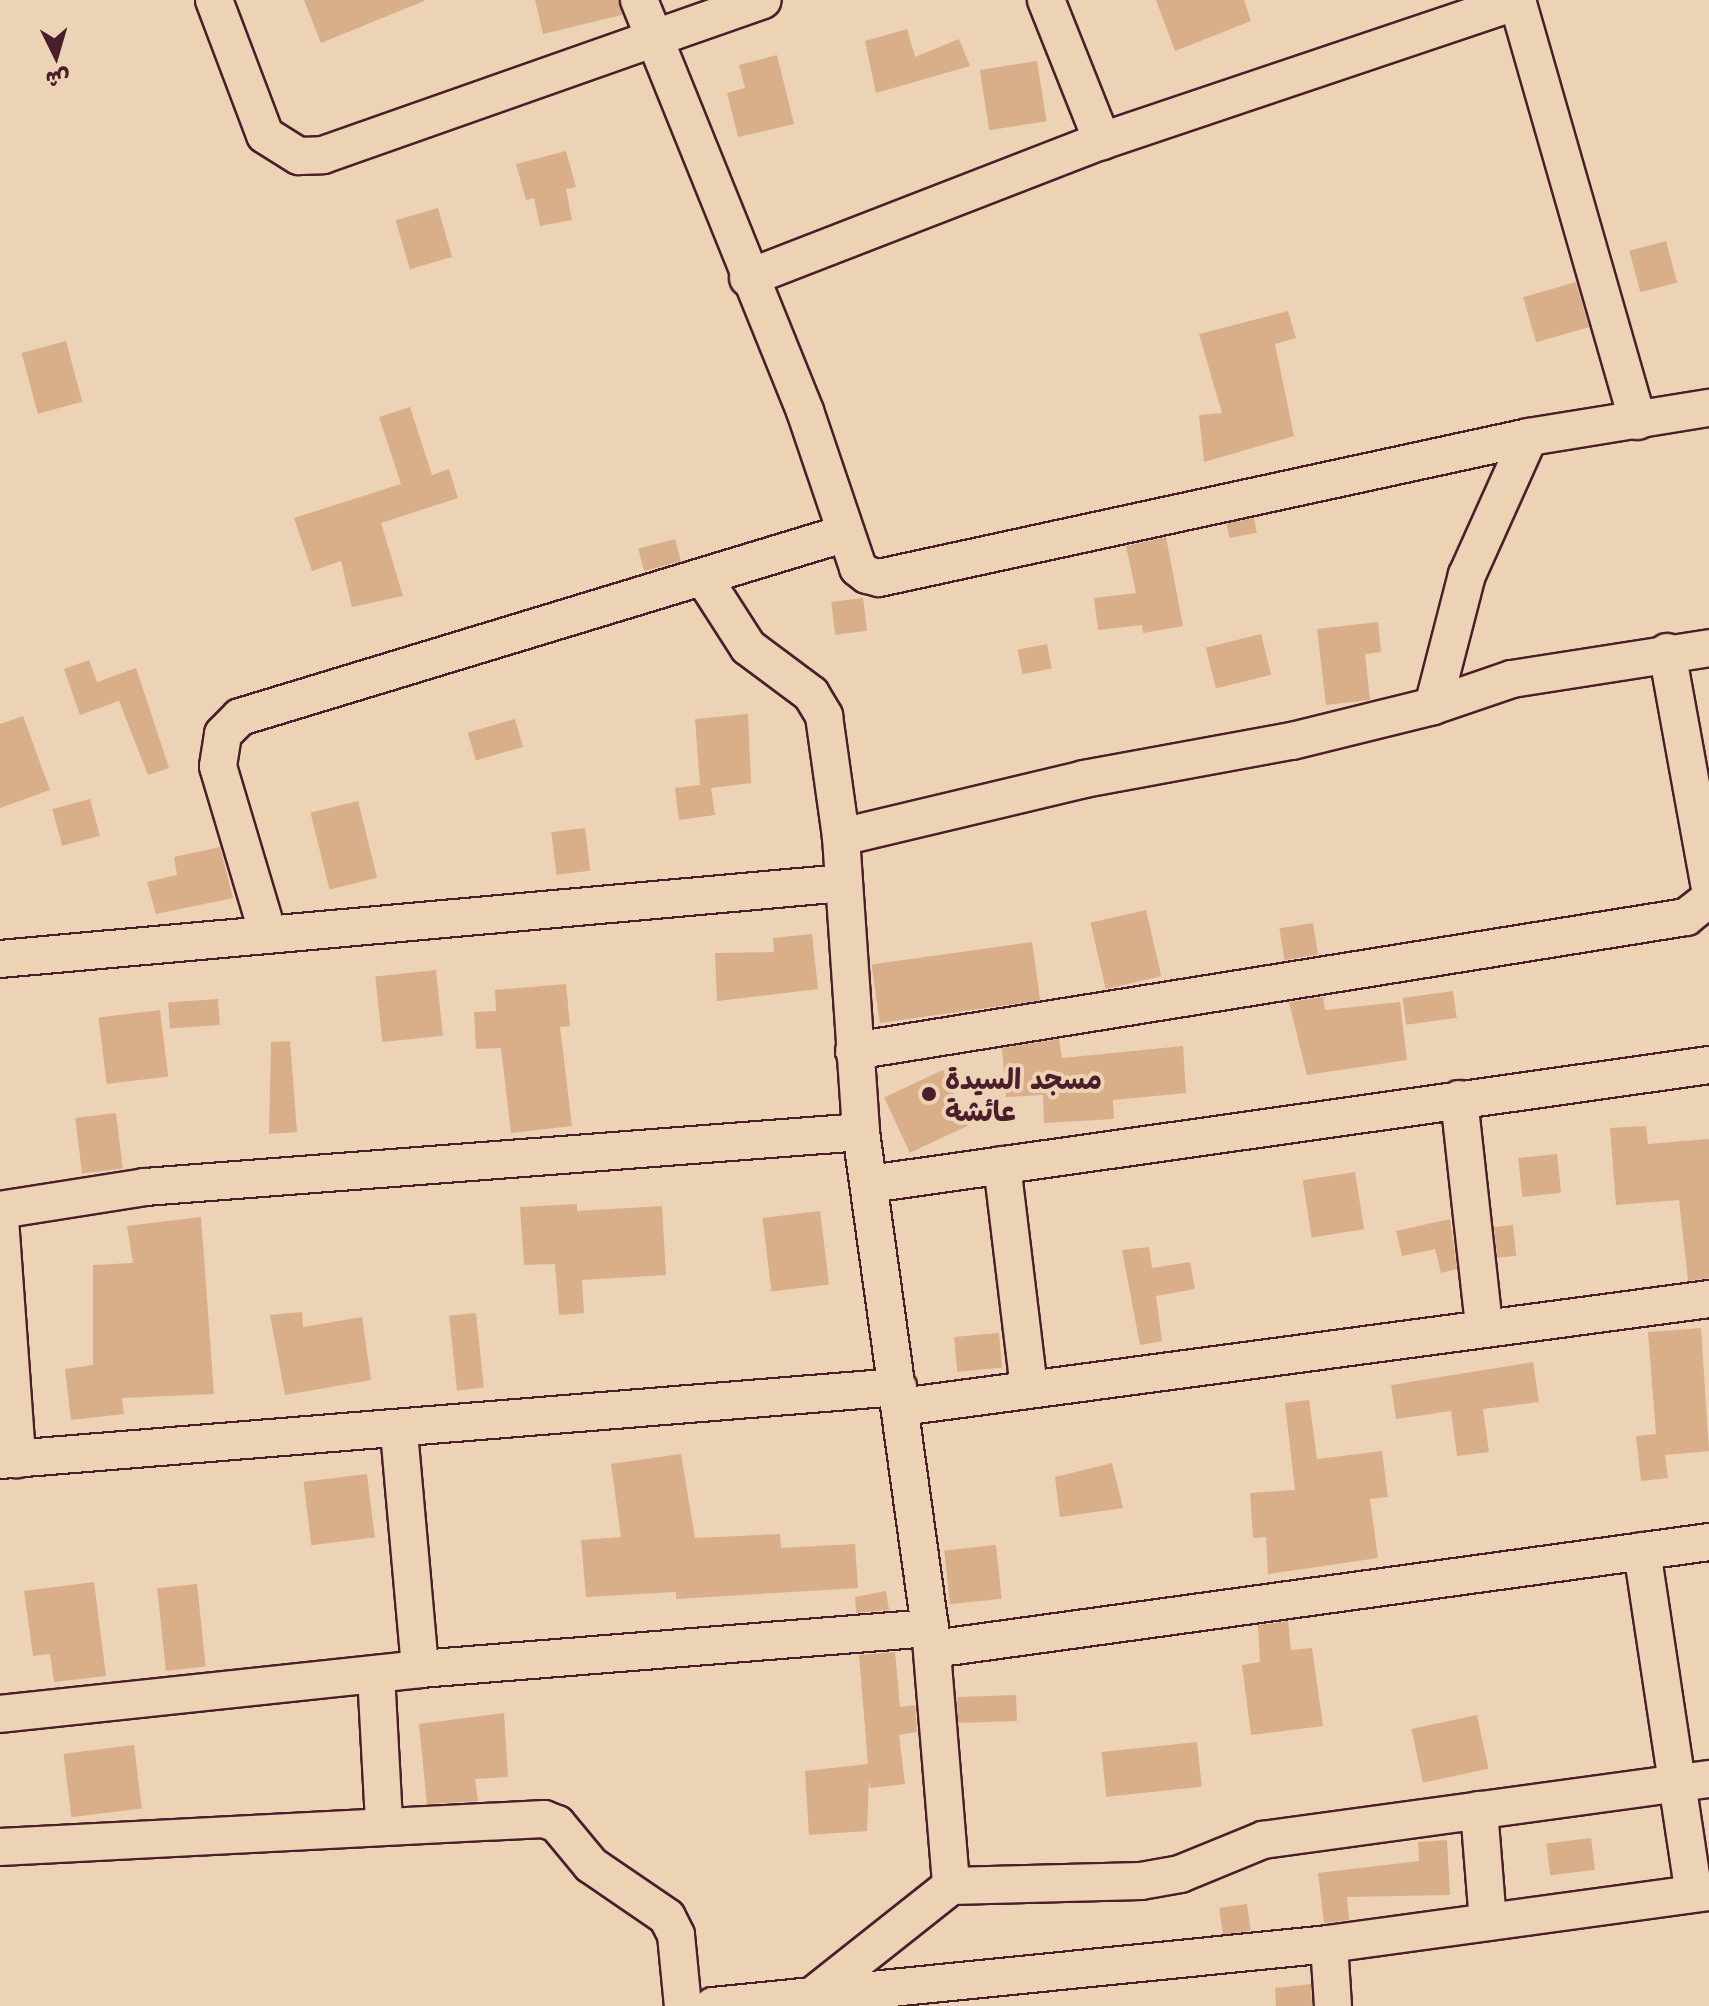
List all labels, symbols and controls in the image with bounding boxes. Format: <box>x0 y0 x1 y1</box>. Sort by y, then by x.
north arrow <box>16 16 96 96</box>
text: ش <box>45 63 72 98</box>
place label: مسجد السيدة عائشة <box>945 1061 1102 1127</box>
marker: مسجد السيدة عائشة <box>920 1085 938 1103</box>

